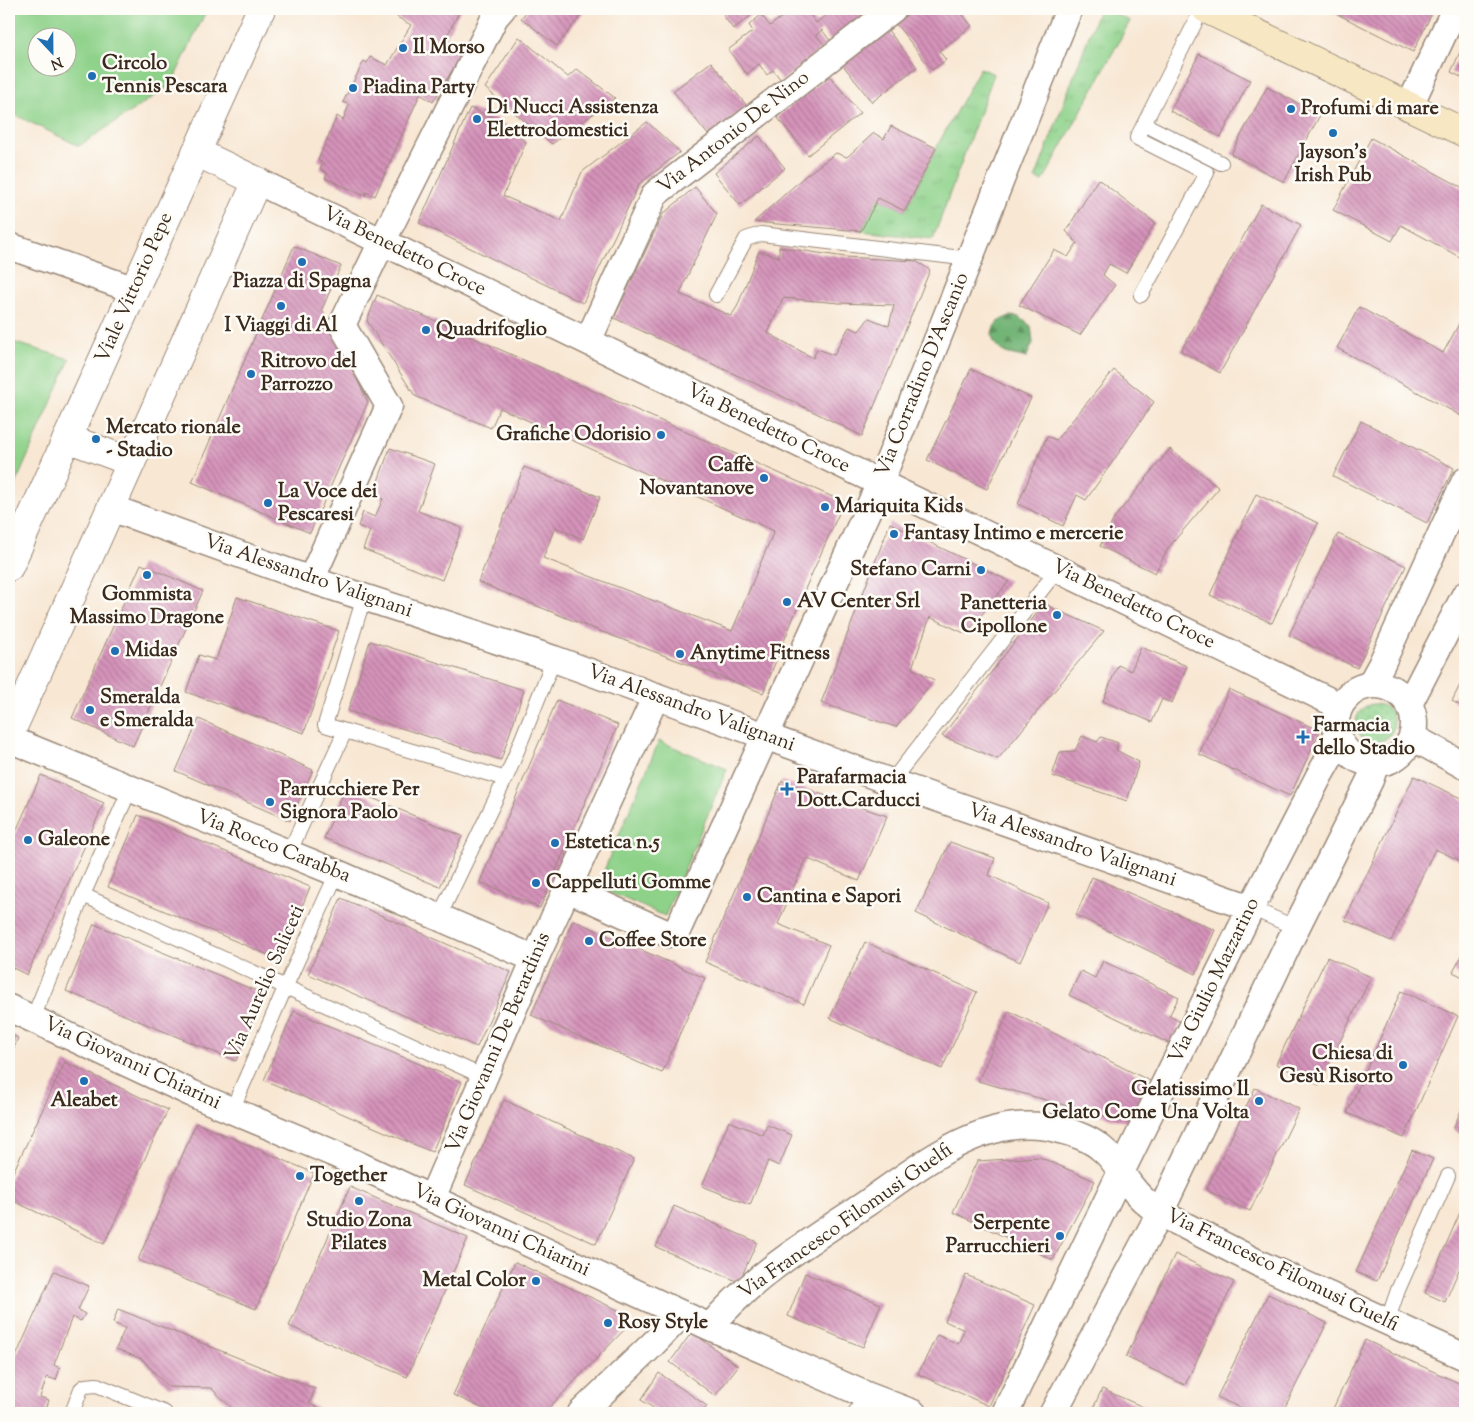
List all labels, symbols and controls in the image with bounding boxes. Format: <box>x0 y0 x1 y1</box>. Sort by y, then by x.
north arrow <box>28 28 78 78</box>
place label: Il Morso <box>413 34 485 63</box>
marker: Il Morso <box>397 42 409 54</box>
place label: Circolo Tennis Pescara <box>102 50 228 102</box>
text: N <box>47 51 65 74</box>
street label: Via Antonio De Nino <box>652 64 816 202</box>
marker: Circolo Tennis Pescara <box>86 70 98 82</box>
place label: Piadina Party <box>363 74 475 103</box>
marker: Piadina Party <box>347 82 359 94</box>
place label: Di Nucci Assistenza Elettrodomestici <box>487 94 659 146</box>
place label: Profumi di mare <box>1301 95 1439 124</box>
marker: Profumi di mare <box>1285 103 1297 115</box>
marker: Di Nucci Assistenza Elettrodomestici <box>471 113 483 125</box>
marker: Jayson's Irish Pub <box>1327 127 1339 139</box>
place label: Jayson's Irish Pub <box>1295 139 1371 191</box>
street label: Via Benedetto Croce <box>317 200 491 304</box>
street label: Viale Vittorio Pepe <box>89 208 181 368</box>
marker: Piazza di Spagna <box>296 256 308 268</box>
place label: Piazza di Spagna <box>233 268 372 297</box>
street label: Via Corradino D'Ascanio <box>869 268 977 481</box>
marker: I Viaggi di Al <box>275 300 287 312</box>
place label: I Viaggi di Al <box>225 312 338 341</box>
place label: Quadrifoglio <box>436 316 547 345</box>
marker: Quadrifoglio <box>420 324 432 336</box>
place label: Ritrovo del Parrozzo <box>261 348 357 400</box>
marker: Ritrovo del Parrozzo <box>245 368 257 380</box>
street label: Via Benedetto Croce <box>681 377 855 481</box>
place label: Mercato rionale - Stadio <box>106 414 241 466</box>
place label: Grafiche Odorisio <box>496 421 651 450</box>
marker: Grafiche Odorisio <box>655 429 667 441</box>
marker: Mercato rionale - Stadio <box>90 433 102 445</box>
place label: Caffè Novantanove <box>639 452 754 504</box>
marker: Caffè Novantanove <box>758 472 770 484</box>
place label: La Voce dei Pescaresi <box>278 478 378 530</box>
place label: Mariquita Kids <box>835 493 963 522</box>
marker: La Voce dei Pescaresi <box>262 497 274 509</box>
marker: Mariquita Kids <box>819 501 831 513</box>
place label: Fantasy Intimo e mercerie <box>904 520 1124 549</box>
street label: Via Alessandro Valignani <box>200 528 417 626</box>
marker: Fantasy Intimo e mercerie <box>888 528 900 540</box>
street label: Via Benedetto Croce <box>1046 553 1220 657</box>
place label: Stefano Carni <box>850 556 971 585</box>
marker: Stefano Carni <box>975 564 987 576</box>
marker: Gommista Massimo Dragone <box>141 569 153 581</box>
place label: Gommista Massimo Dragone <box>70 581 224 633</box>
place label: AV Center Srl <box>797 588 921 617</box>
place label: Panetteria Cipollone <box>961 590 1048 642</box>
marker: AV Center Srl <box>781 596 793 608</box>
marker: Panetteria Cipollone <box>1051 609 1063 621</box>
place label: Midas <box>125 637 177 666</box>
place label: Anytime Fitness <box>690 640 830 669</box>
marker: Midas <box>109 645 121 657</box>
marker: Anytime Fitness <box>674 648 686 660</box>
street label: Via Alessandro Valignani <box>583 658 799 760</box>
place label: Smeralda e Smeralda <box>100 684 195 736</box>
marker: Smeralda e Smeralda <box>84 704 96 716</box>
place label: Farmacia dello Stadio <box>1313 712 1415 764</box>
marker: Farmacia dello Stadio <box>1297 731 1309 743</box>
place label: Parafarmacia Dott.Carducci <box>797 764 921 816</box>
place label: Parrucchiere Per Signora Paolo <box>280 776 420 828</box>
marker: Parafarmacia Dott.Carducci <box>781 783 793 795</box>
marker: Parrucchiere Per Signora Paolo <box>264 796 276 808</box>
street label: Via Alessandro Valignani <box>964 797 1181 895</box>
street label: Via Rocco Carabba <box>191 803 355 891</box>
place label: Galeone <box>38 826 110 855</box>
place label: Estetica n.5 <box>565 829 660 858</box>
marker: Galeone <box>22 834 34 846</box>
marker: Estetica n.5 <box>549 837 561 849</box>
place label: Cappelluti Gomme <box>546 869 711 898</box>
marker: Cappelluti Gomme <box>530 877 542 889</box>
place label: Cantina e Sapori <box>757 883 902 912</box>
marker: Cantina e Sapori <box>741 891 753 903</box>
street label: Via Giulio Mazzarino <box>1162 893 1268 1069</box>
street label: Via Aurelio Saliceti <box>219 900 313 1065</box>
place label: Coffee Store <box>599 927 707 956</box>
street label: Via Giovanni De Berardinis <box>439 928 559 1158</box>
marker: Coffee Store <box>583 935 595 947</box>
street label: Via Giovanni Chiarini <box>38 1010 226 1118</box>
place label: Chiesa di Gesù Risorto <box>1280 1040 1393 1092</box>
marker: Chiesa di Gesù Risorto <box>1397 1059 1409 1071</box>
marker: Aleabet <box>78 1075 90 1087</box>
place label: Gelatissimo Il Gelato Come Una Volta <box>1042 1076 1250 1128</box>
place label: Aleabet <box>51 1087 118 1116</box>
marker: Gelatissimo Il Gelato Come Una Volta <box>1253 1095 1265 1107</box>
street label: Via Francesco Filomusi Guelfi <box>733 1137 959 1307</box>
place label: Together <box>310 1162 388 1191</box>
marker: Together <box>294 1170 306 1182</box>
street label: Via Giovanni Chiarini <box>407 1177 595 1285</box>
marker: Studio Zona Pilates <box>353 1195 365 1207</box>
street label: Via Francesco Filomusi Guelfi <box>1161 1202 1403 1340</box>
place label: Studio Zona Pilates <box>306 1207 413 1259</box>
place label: Serpente Parrucchieri <box>946 1210 1050 1262</box>
marker: Serpente Parrucchieri <box>1054 1230 1066 1242</box>
place label: Metal Color <box>423 1267 526 1296</box>
marker: Metal Color <box>530 1275 542 1287</box>
place label: Rosy Style <box>618 1309 708 1338</box>
marker: Rosy Style <box>602 1317 614 1329</box>

